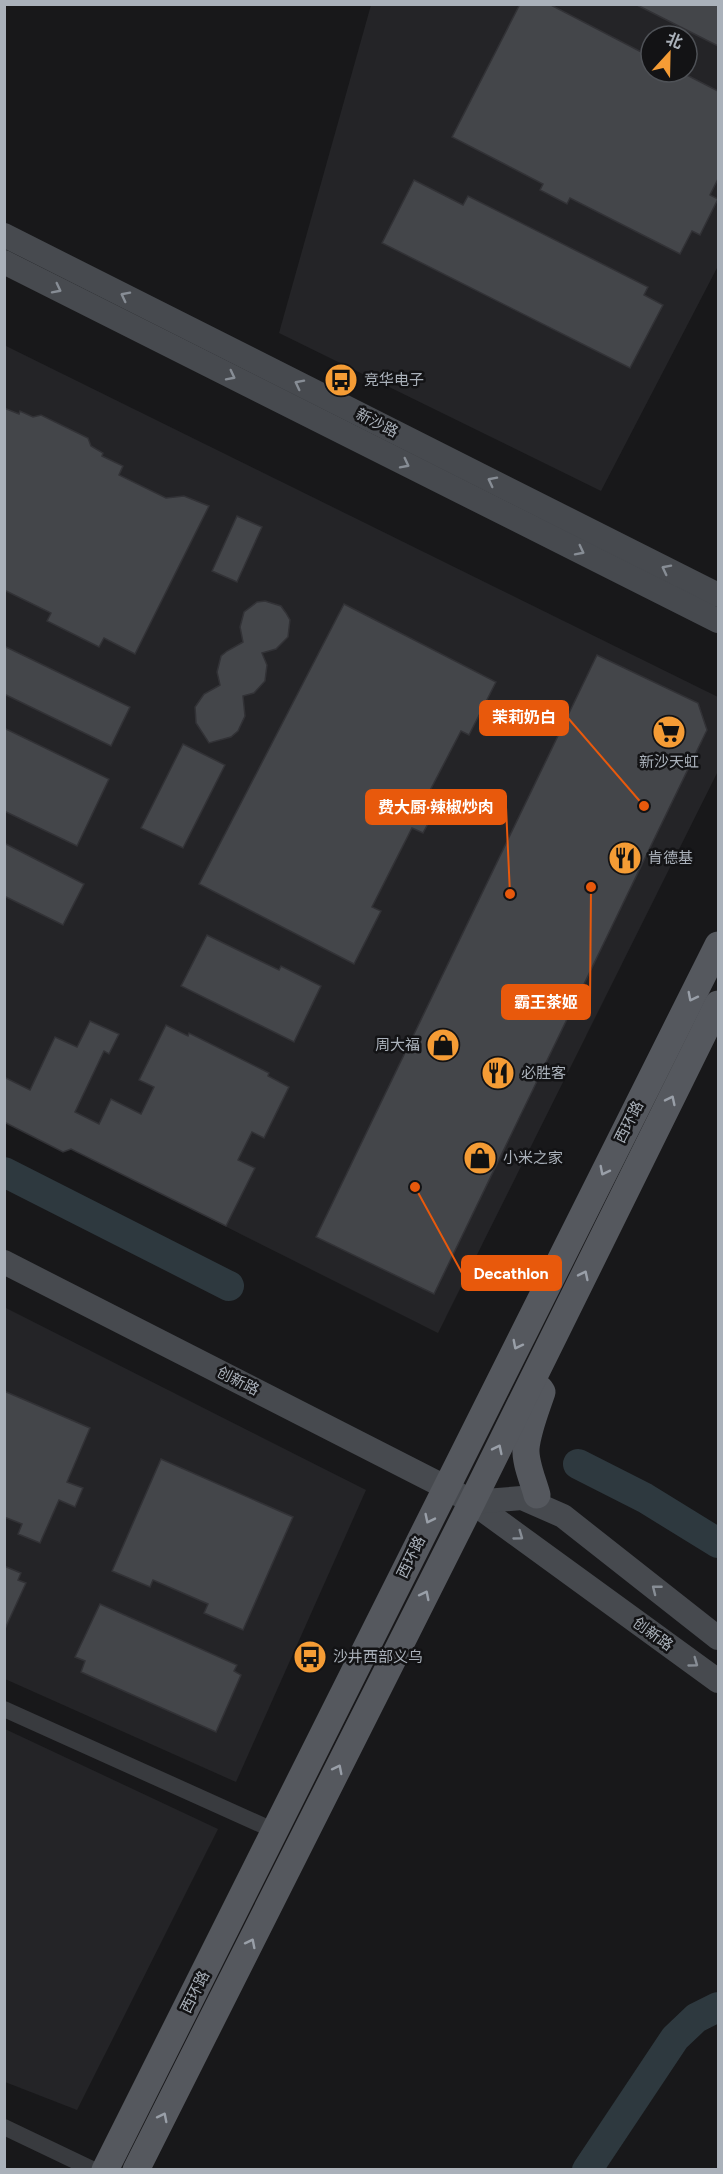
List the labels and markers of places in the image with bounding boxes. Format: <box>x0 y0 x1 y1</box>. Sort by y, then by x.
bus stop icon: 竞华电子 <box>323 362 359 398</box>
place label: 竞华电子 <box>364 371 424 389</box>
callout: 茉莉奶白 <box>480 701 568 735</box>
supermarket icon: 新沙天虹 <box>651 714 687 750</box>
place label: 新沙天虹 <box>639 753 699 771</box>
callout: 费大厨·辣椒炒肉 <box>366 790 506 824</box>
restaurant icon: 肯德基 <box>607 840 643 876</box>
place label: 肯德基 <box>648 849 693 867</box>
callout: 霸王茶姬 <box>502 985 590 1019</box>
shop icon: 周大福 <box>425 1027 461 1063</box>
place label: 周大福 <box>375 1036 420 1054</box>
restaurant icon: 必胜客 <box>480 1055 516 1091</box>
place label: 必胜客 <box>521 1064 566 1082</box>
shop icon: 小米之家 <box>462 1140 498 1176</box>
place label: 小米之家 <box>503 1149 563 1167</box>
callout: Decathlon <box>462 1256 561 1290</box>
bus stop icon: 沙井西部义乌 <box>292 1639 328 1675</box>
place label: 沙井西部义乌 <box>333 1648 423 1666</box>

